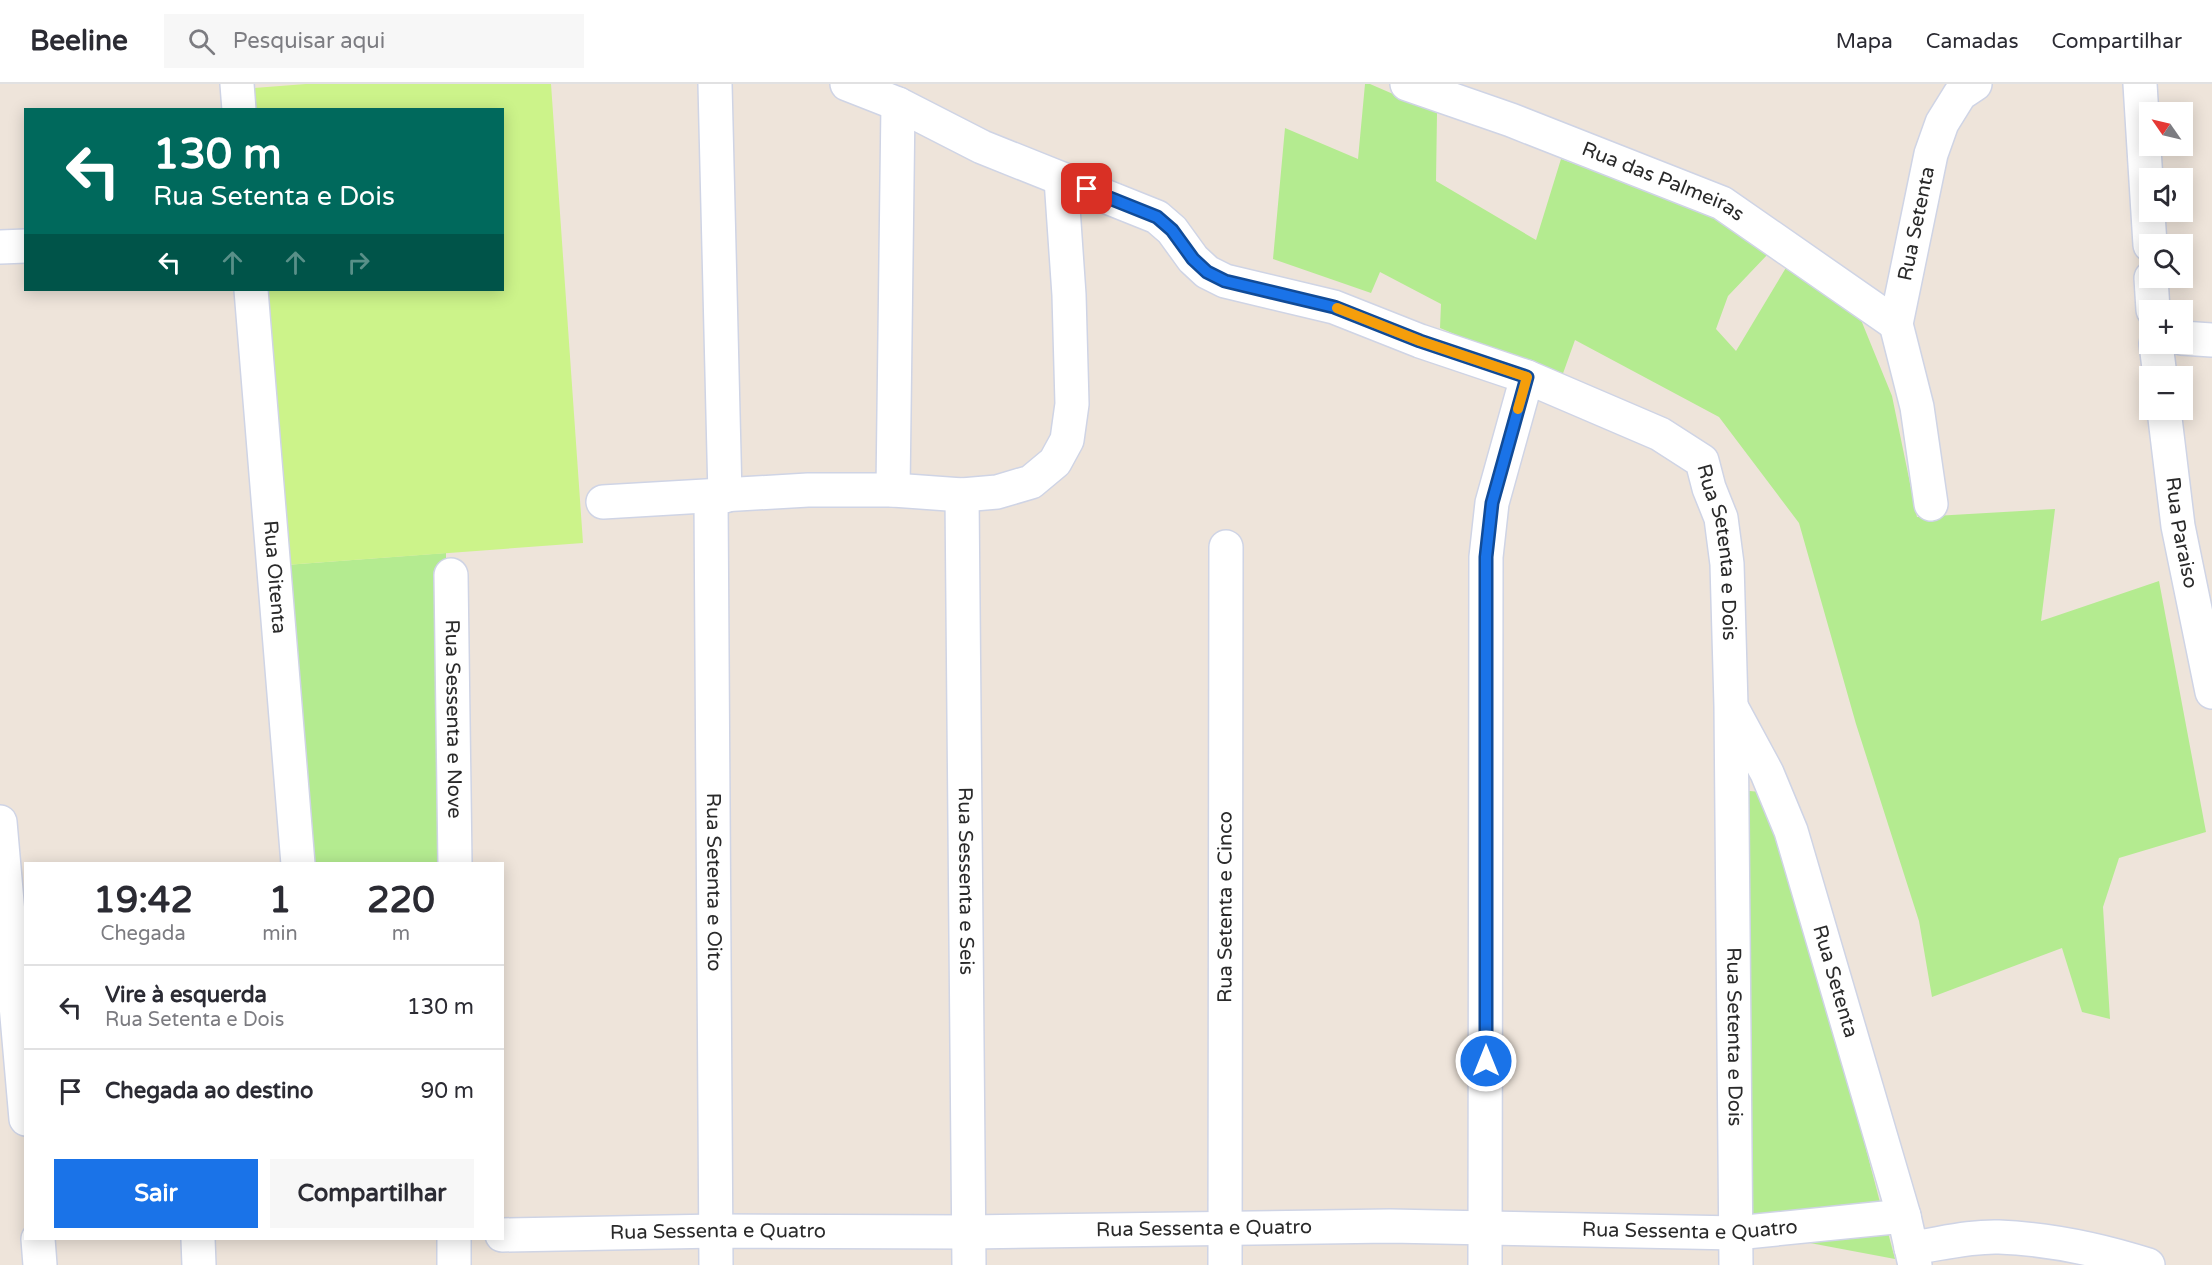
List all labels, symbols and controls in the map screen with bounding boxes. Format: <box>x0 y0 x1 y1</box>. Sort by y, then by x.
search box <box>164 14 584 68</box>
text: Beeline <box>30 24 128 58</box>
icon: search <box>185 25 218 58</box>
text: Pesquisar aqui <box>233 28 385 54</box>
text: Mapa <box>1836 29 1893 54</box>
text: Camadas <box>1926 29 2018 54</box>
text: Compartilhar <box>2051 29 2182 54</box>
north arrow <box>2139 102 2193 156</box>
map controls <box>2139 102 2193 420</box>
text: 130 m <box>153 129 282 180</box>
icon: left <box>54 132 132 210</box>
street label: Rua das Palmeiras <box>1578 137 1749 227</box>
pin <box>1061 163 1112 214</box>
street label: Rua Setenta <box>1893 164 1940 283</box>
button: sound <box>2139 168 2193 222</box>
icon: arrive <box>1070 172 1103 205</box>
text: Rua Setenta e Dois <box>153 180 395 213</box>
button: search <box>2139 234 2193 288</box>
icon: left <box>153 246 186 279</box>
icon: ahead <box>216 246 249 279</box>
icon: ahead <box>279 246 312 279</box>
icon: right <box>342 246 375 279</box>
button: + <box>2139 300 2193 354</box>
button: − <box>2139 366 2193 420</box>
street label: Rua Setenta e Dois <box>1691 462 1741 641</box>
street label: Rua Paraiso <box>2160 476 2203 591</box>
street label: Rua Oitenta <box>258 519 291 635</box>
street label: Rua Sessenta e Nove <box>440 619 466 819</box>
street label: Rua Sessenta e Seis <box>953 787 978 975</box>
street label: Rua Setenta e Oito <box>701 793 726 971</box>
street label: Rua Setenta e Cinco <box>1213 811 1238 1003</box>
text: 19:42 <box>93 879 193 922</box>
text: 1 <box>269 879 291 922</box>
text: 220 <box>367 879 435 922</box>
text: Chegada <box>101 922 186 946</box>
text: min <box>262 922 298 946</box>
text: m <box>392 922 410 946</box>
street label: Rua Setenta <box>1807 922 1863 1040</box>
street label: Rua Setenta e Dois <box>1721 947 1747 1127</box>
text: Vire à esquerda <box>105 982 267 1008</box>
icon: left <box>54 991 87 1024</box>
text: 130 m <box>407 994 474 1020</box>
text: Rua Setenta e Dois <box>105 1008 284 1032</box>
position arrow <box>1454 1029 1518 1093</box>
icon: arrive <box>54 1075 87 1108</box>
text: Chegada ao destino <box>105 1078 313 1104</box>
text: 90 m <box>420 1078 474 1104</box>
button: Sair <box>54 1159 258 1228</box>
button: Compartilhar <box>270 1159 474 1228</box>
street label: Rua Sessenta e Quatro <box>1096 1215 1312 1242</box>
street label: Rua Sessenta e Quatro <box>1582 1215 1799 1245</box>
street label: Rua Sessenta e Quatro <box>610 1219 826 1245</box>

